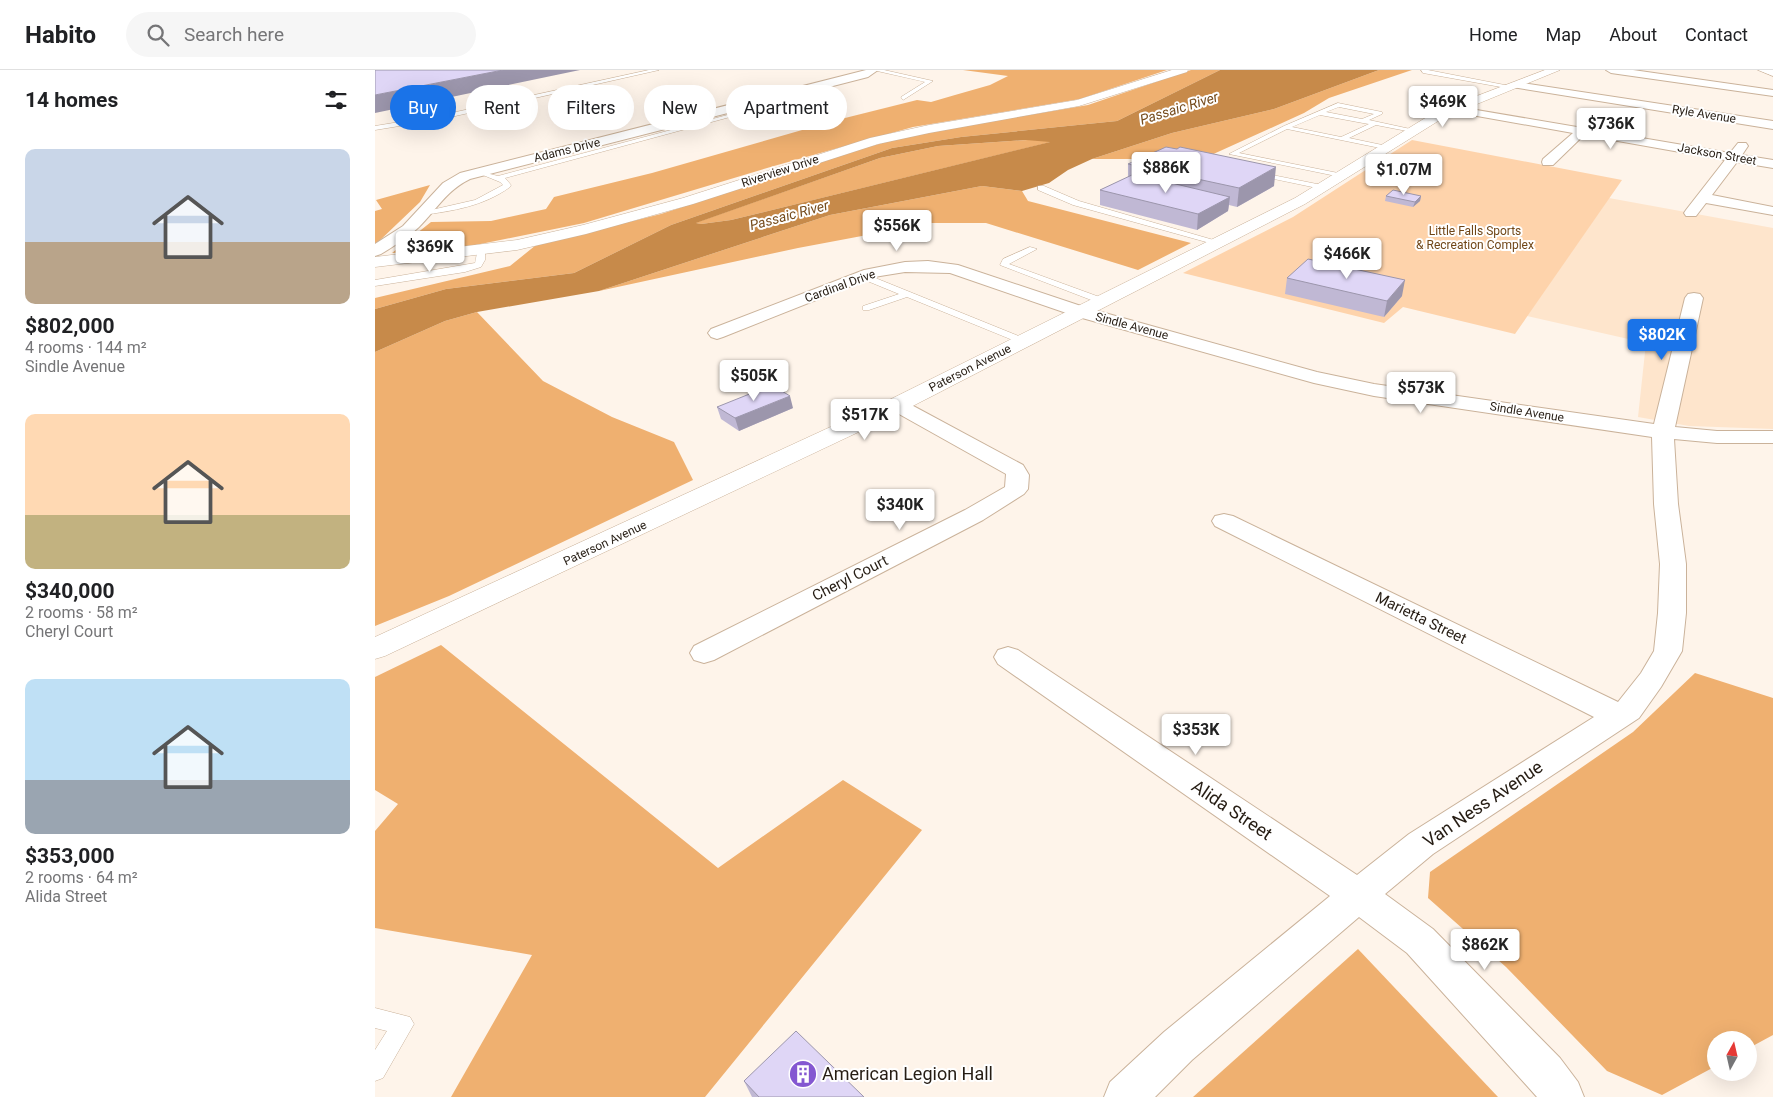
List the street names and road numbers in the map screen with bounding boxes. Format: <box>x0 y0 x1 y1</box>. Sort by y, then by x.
street label: Ryle Avenue <box>1671 102 1737 126</box>
street label: Adams Drive <box>532 135 602 165</box>
street label: Jackson Street <box>1676 140 1758 168</box>
street label: Riverview Drive <box>739 152 821 190</box>
street label: Cardinal Drive <box>803 267 877 305</box>
street label: Sindle Avenue <box>1094 310 1170 342</box>
street label: Paterson Avenue <box>927 341 1013 395</box>
street label: Sindle Avenue <box>1489 399 1565 425</box>
street label: Paterson Avenue <box>561 518 649 568</box>
street label: Cheryl Court <box>809 551 891 605</box>
street label: Marietta Street <box>1372 588 1470 648</box>
street label: Van Ness Avenue <box>1419 756 1546 851</box>
street label: Alida Street <box>1188 775 1277 844</box>

